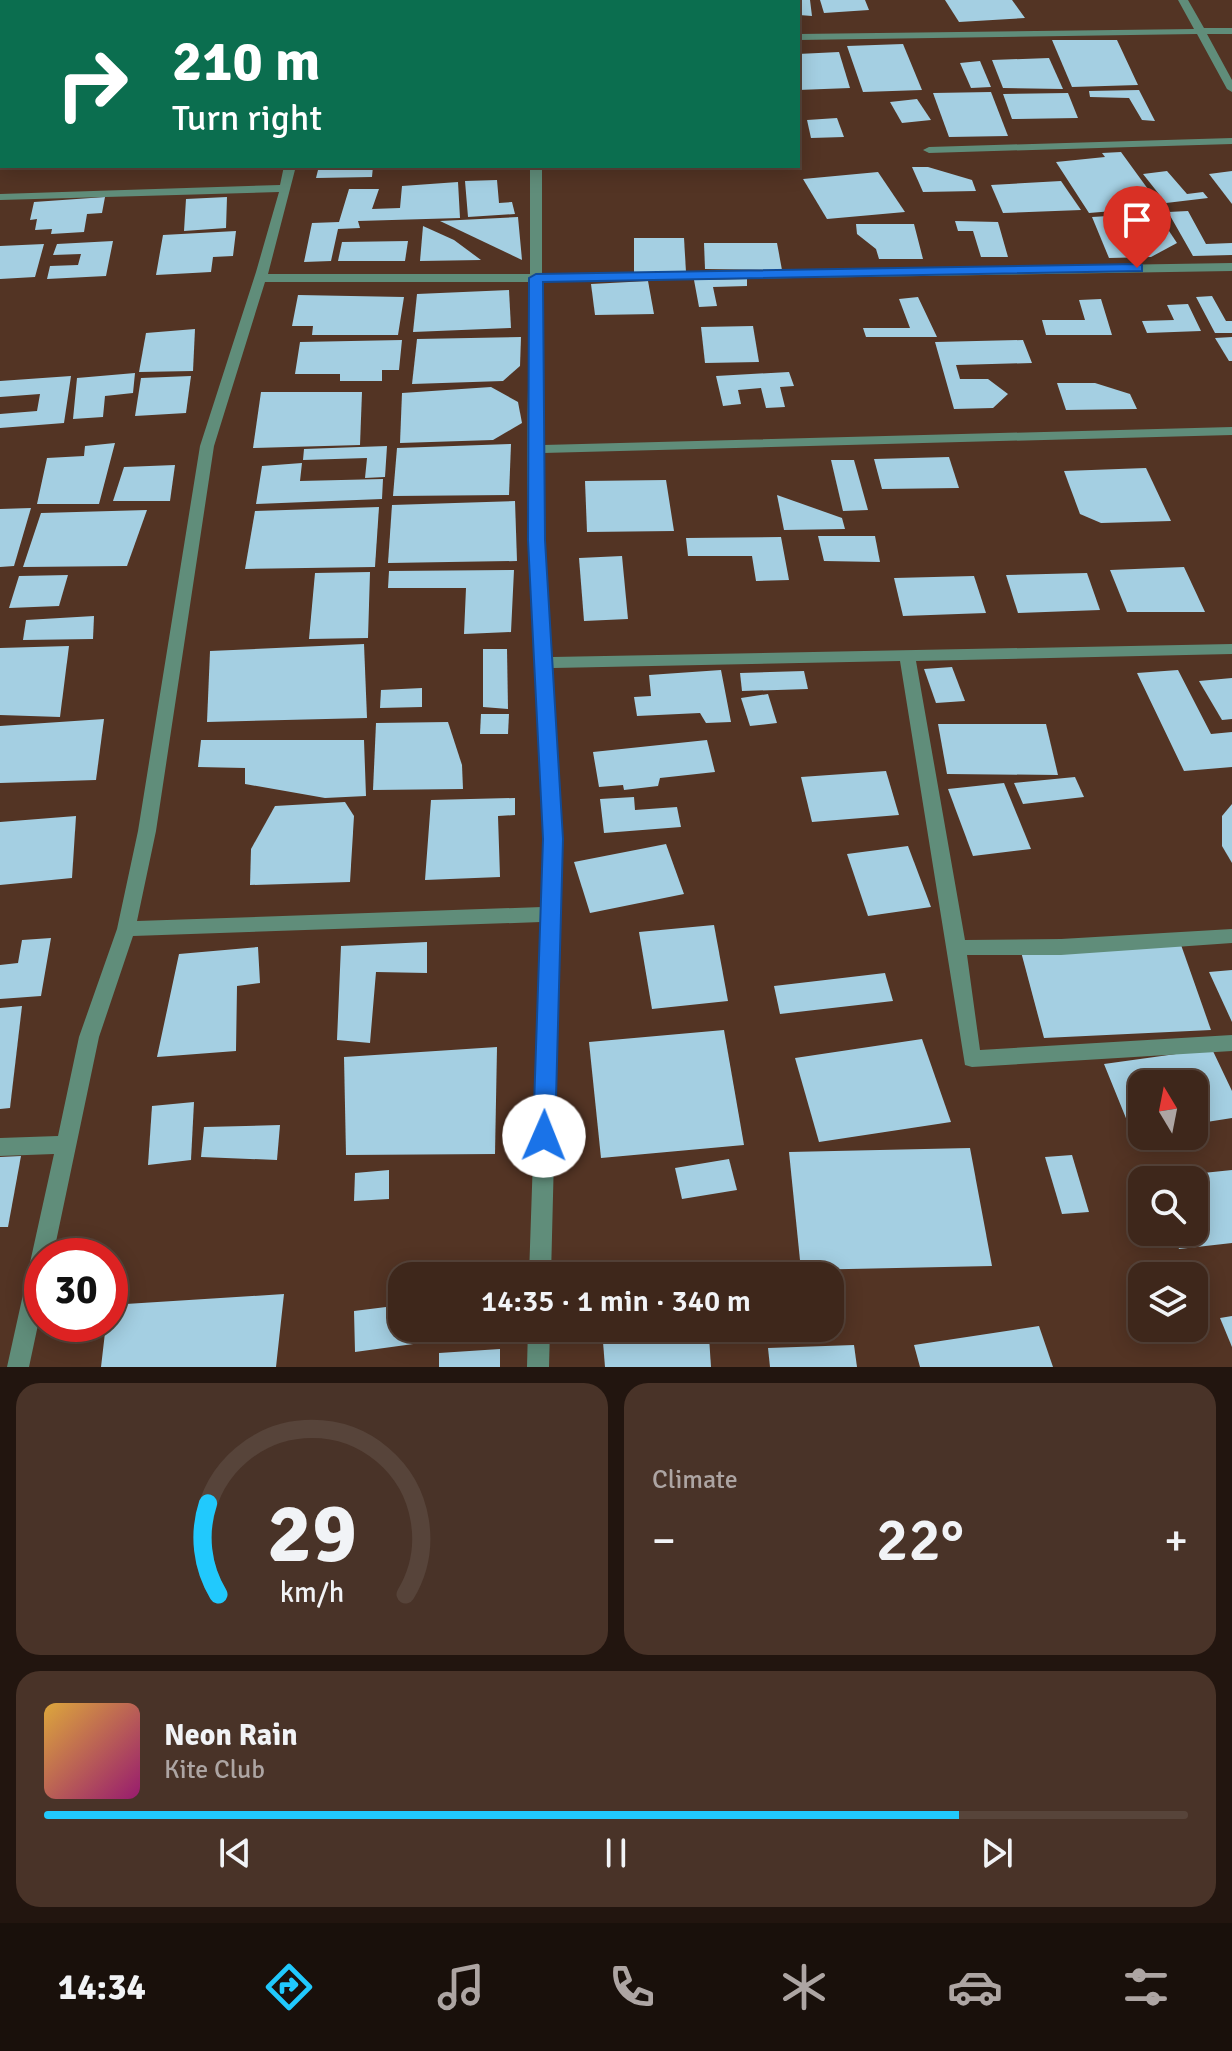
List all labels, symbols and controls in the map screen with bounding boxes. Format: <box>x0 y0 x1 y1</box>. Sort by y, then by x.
text: 210 m <box>172 27 320 96</box>
icon: right <box>40 32 144 136</box>
text: Turn right <box>172 96 322 141</box>
pin <box>1103 186 1171 268</box>
icon: arrive <box>1115 198 1159 242</box>
north arrow <box>1128 1070 1208 1150</box>
map controls <box>1128 1070 1208 1342</box>
position arrow <box>502 1094 586 1178</box>
button: search <box>1128 1166 1208 1246</box>
speed limit sign: 30 <box>24 1238 128 1342</box>
button: layers <box>1128 1262 1208 1342</box>
text: 14:35 · 1 min · 340 m <box>481 1283 751 1320</box>
text: Climate <box>652 1464 738 1496</box>
text: 29 <box>267 1483 357 1585</box>
text: 22° <box>876 1504 964 1578</box>
text: − <box>652 1514 676 1568</box>
text: + <box>1164 1514 1188 1568</box>
text: km/h <box>280 1575 344 1610</box>
text: Neon Rain <box>164 1717 298 1754</box>
text: Kite Club <box>164 1754 265 1786</box>
icon: previous <box>213 1831 257 1875</box>
icon: pause <box>594 1831 638 1875</box>
icon: next <box>975 1831 1019 1875</box>
icon: directions <box>261 1959 317 2015</box>
icon: music <box>433 1959 489 2015</box>
icon: phone <box>604 1959 660 2015</box>
icon: climate <box>776 1959 832 2015</box>
icon: car <box>947 1959 1003 2015</box>
icon: filters <box>1118 1959 1174 2015</box>
text: 14:34 <box>58 1965 146 2010</box>

